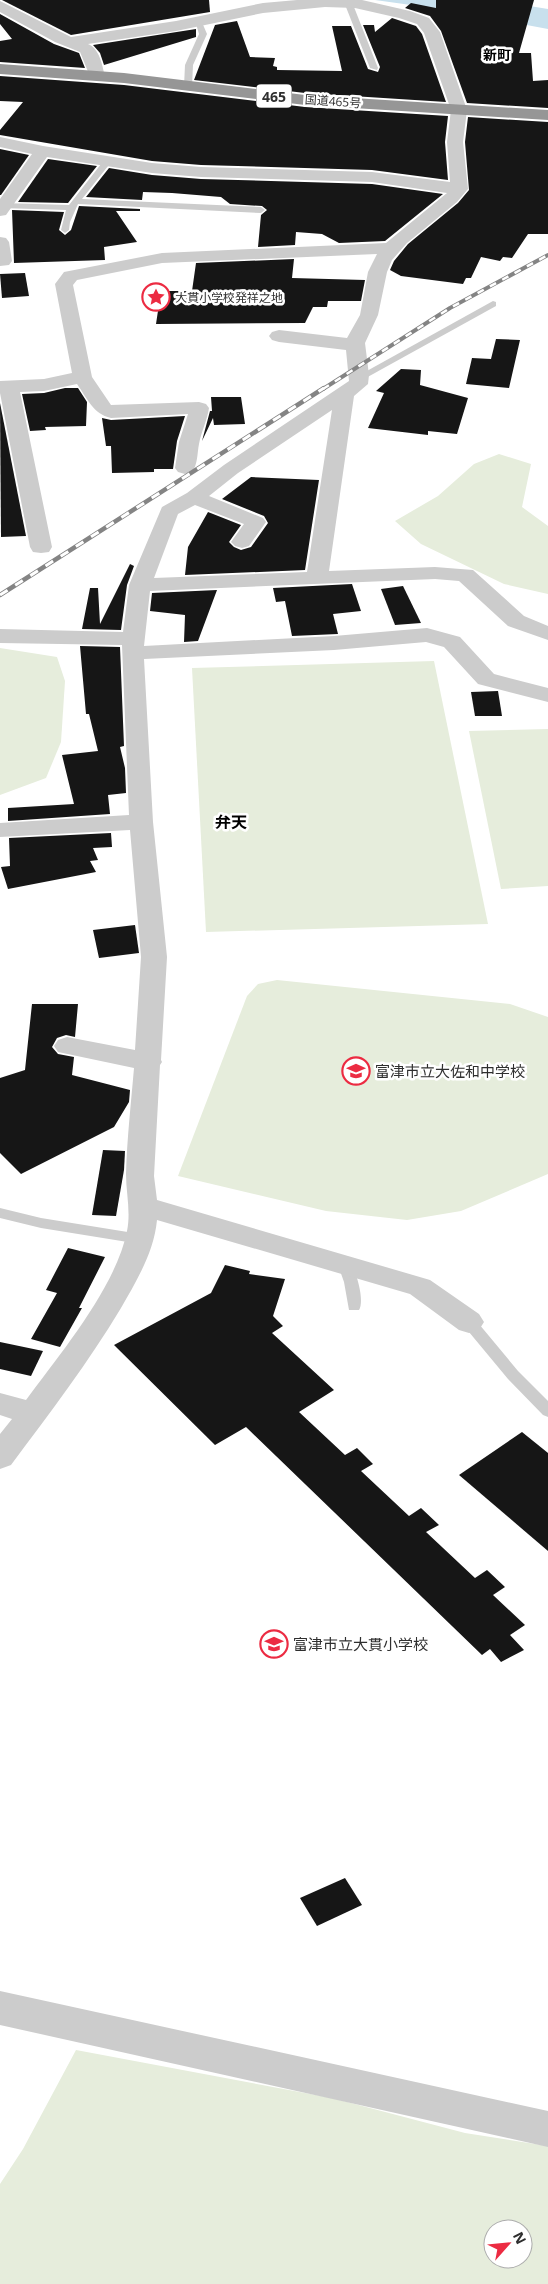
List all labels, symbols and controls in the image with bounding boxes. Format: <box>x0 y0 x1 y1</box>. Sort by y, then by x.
district label: 新町 <box>483 45 511 64</box>
road number: 465 <box>256 84 292 108</box>
street label: 国道465号 <box>304 91 362 111</box>
place icon: 大貫小学校発祥之地 <box>141 282 171 312</box>
place label: 大貫小学校発祥之地 <box>175 289 283 306</box>
district label: 弁天 <box>215 811 247 833</box>
school or university icon: 富津市立大佐和中学校 <box>341 1056 371 1086</box>
place label: 富津市立大佐和中学校 <box>375 1061 525 1081</box>
school or university icon: 富津市立大貫小学校 <box>259 1629 289 1659</box>
place label: 富津市立大貫小学校 <box>293 1634 428 1654</box>
north arrow <box>483 2219 533 2269</box>
text: N <box>509 2228 531 2247</box>

